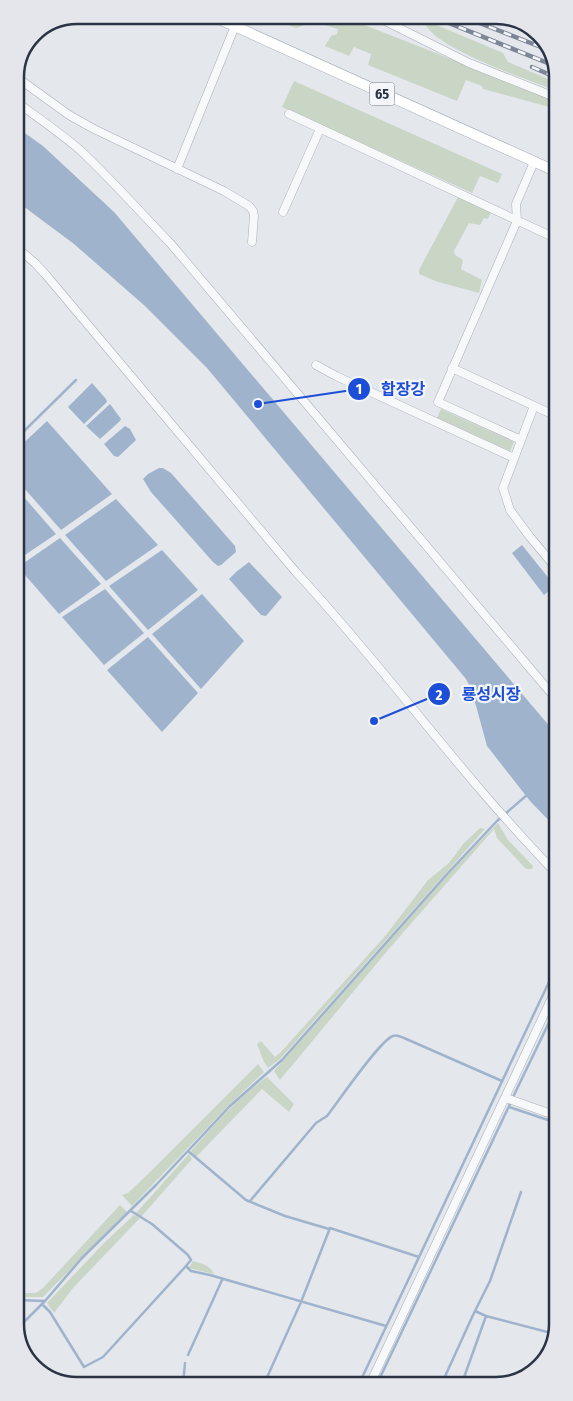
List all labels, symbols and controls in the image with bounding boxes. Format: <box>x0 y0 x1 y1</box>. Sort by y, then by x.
road number: 65 <box>370 82 394 106</box>
callout: 합장강 <box>346 374 435 405</box>
text: 1 <box>356 380 362 398</box>
text: 합장강 <box>381 380 425 399</box>
callout: 룡성시장 <box>427 679 531 710</box>
text: 룡성시장 <box>462 685 521 704</box>
text: 2 <box>435 686 443 704</box>

